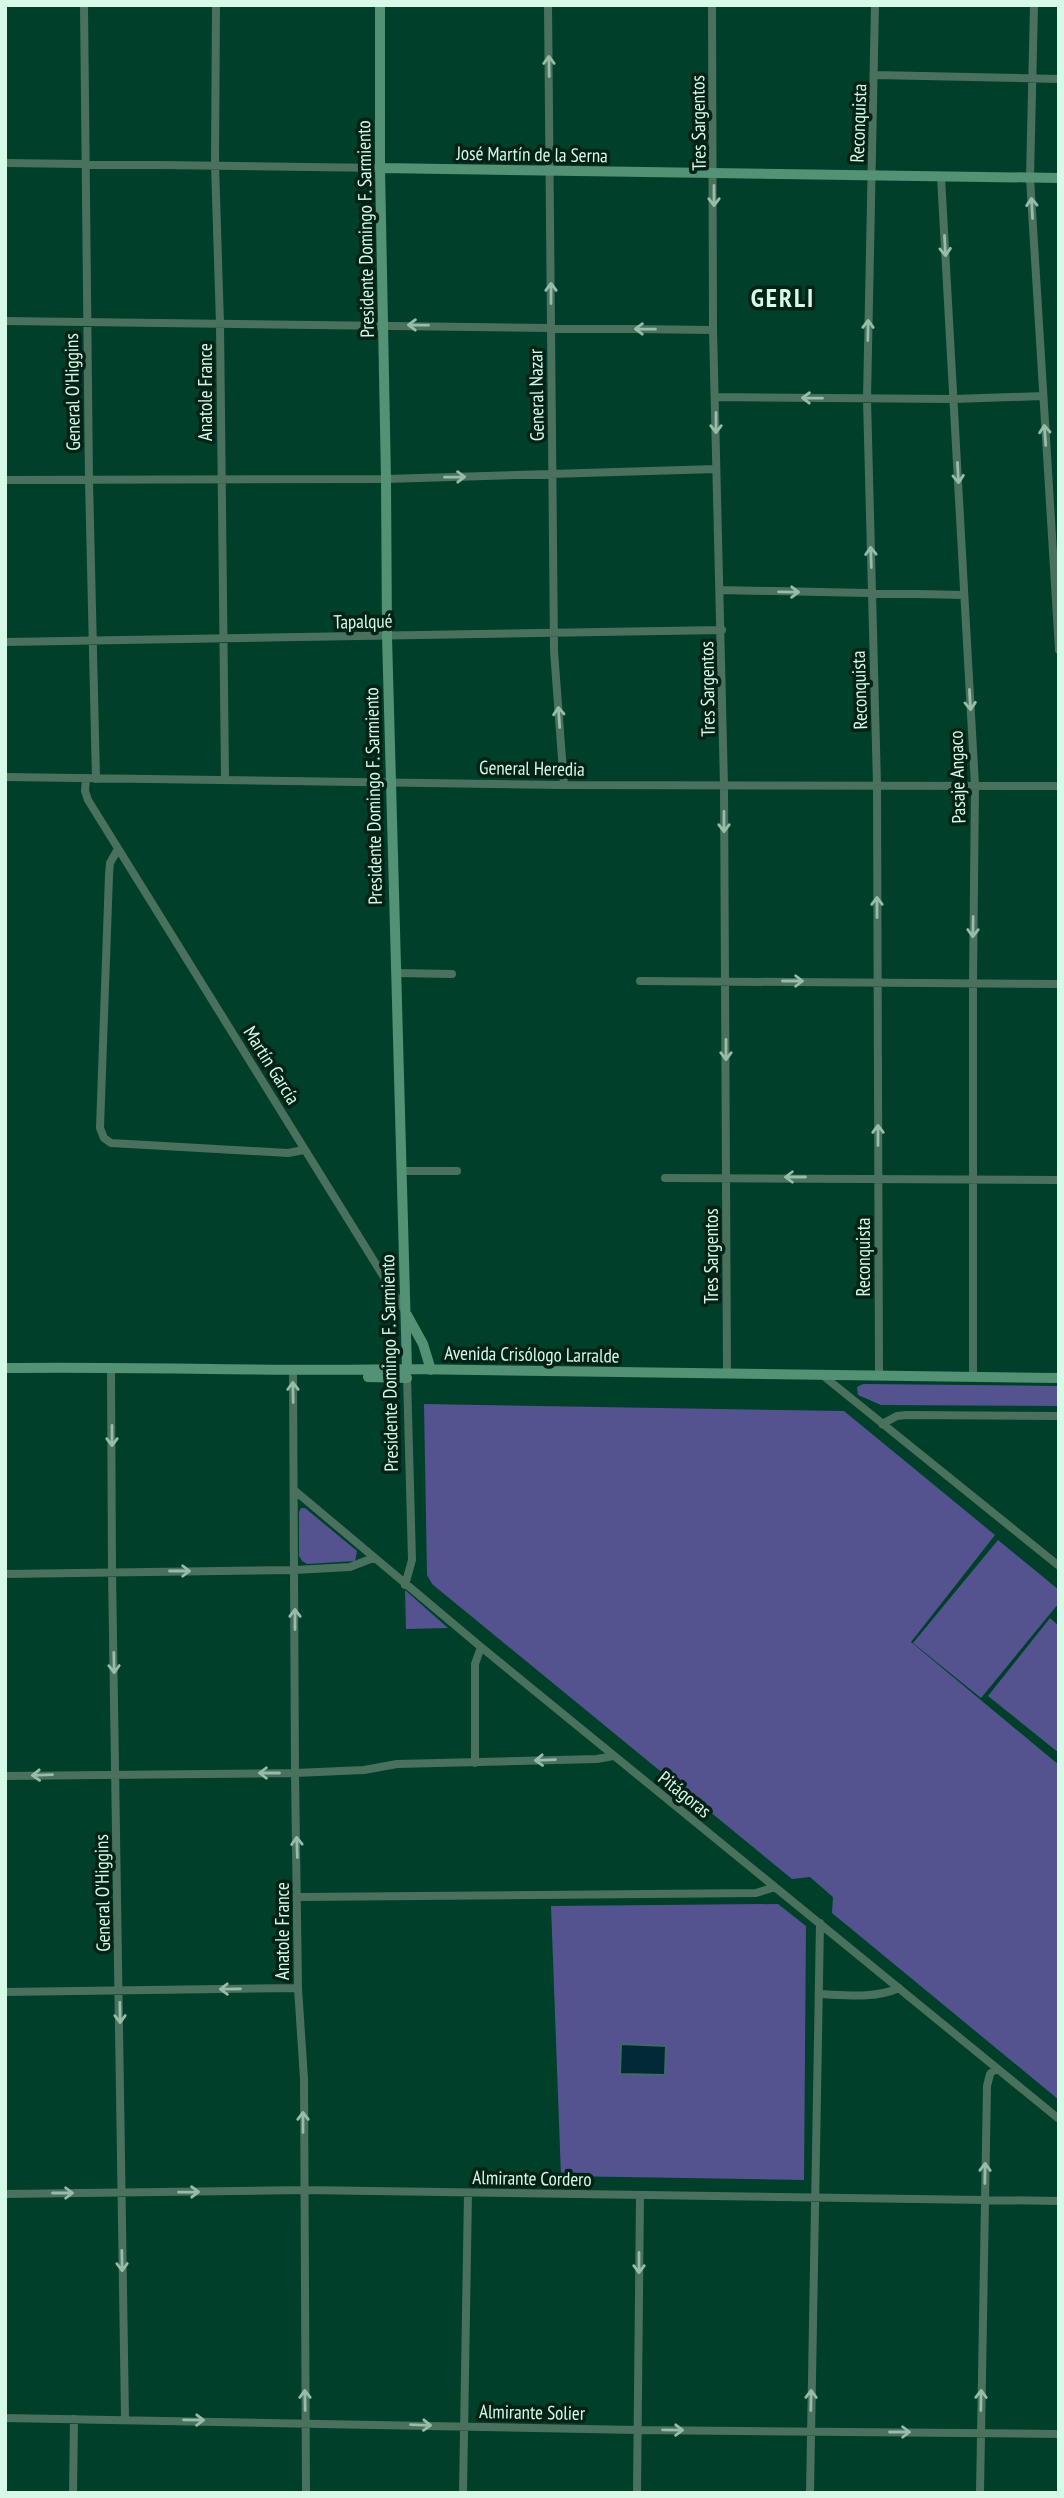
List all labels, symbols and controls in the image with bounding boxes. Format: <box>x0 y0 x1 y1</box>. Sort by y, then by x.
one-way arrow <box>542 55 556 78</box>
street label: Tres Sargentos <box>685 75 711 171</box>
street label: Reconquista <box>845 83 871 163</box>
street label: Presidente Domingo F. Sarmiento <box>351 120 379 338</box>
street label: José Martín de la Serna <box>455 141 608 167</box>
one-way arrow <box>707 184 721 207</box>
one-way arrow <box>1025 197 1038 219</box>
one-way arrow <box>939 234 952 256</box>
district label: GERLI <box>751 281 815 314</box>
one-way arrow <box>544 282 558 305</box>
one-way arrow <box>406 319 429 332</box>
one-way arrow <box>862 319 875 342</box>
one-way arrow <box>634 322 657 336</box>
street label: General O'Higgins <box>59 333 85 451</box>
street label: Anatole France <box>193 343 217 441</box>
street label: General Nazar <box>523 348 549 441</box>
one-way arrow <box>801 391 824 405</box>
one-way arrow <box>709 412 723 435</box>
one-way arrow <box>1038 424 1051 447</box>
one-way arrow <box>952 461 965 483</box>
one-way arrow <box>443 470 466 484</box>
one-way arrow <box>864 546 878 569</box>
one-way arrow <box>777 585 800 599</box>
street label: Tapalqué <box>333 608 393 634</box>
street label: Tres Sargentos <box>694 641 720 737</box>
street label: Reconquista <box>846 650 872 730</box>
street label: Presidente Domingo F. Sarmiento <box>359 687 387 905</box>
one-way arrow <box>964 688 977 711</box>
one-way arrow <box>552 706 565 728</box>
street label: Pasaje Angaco <box>943 730 971 824</box>
street label: General Heredia <box>479 755 585 781</box>
one-way arrow <box>717 811 731 834</box>
one-way arrow <box>871 896 884 919</box>
one-way arrow <box>967 915 980 938</box>
one-way arrow <box>782 974 805 988</box>
street label: Martín García <box>239 1021 305 1109</box>
one-way arrow <box>719 1038 732 1061</box>
one-way arrow <box>871 1124 885 1147</box>
one-way arrow <box>783 1170 806 1184</box>
street label: Tres Sargentos <box>699 1208 723 1304</box>
street label: Reconquista <box>851 1218 875 1296</box>
street label: Presidente Domingo F. Sarmiento <box>375 1254 403 1472</box>
street label: Avenida Crisólogo Larralde <box>444 1340 620 1368</box>
one-way arrow <box>286 1380 300 1403</box>
one-way arrow <box>105 1424 118 1447</box>
one-way arrow <box>169 1564 192 1578</box>
one-way arrow <box>288 1608 302 1631</box>
one-way arrow <box>107 1651 121 1674</box>
one-way arrow <box>534 1754 557 1767</box>
street label: Pitágoras <box>654 1765 716 1823</box>
one-way arrow <box>258 1766 281 1780</box>
one-way arrow <box>30 1769 53 1782</box>
street label: General O'Higgins <box>89 1834 115 1952</box>
one-way arrow <box>291 1835 304 1858</box>
street label: Anatole France <box>270 1882 294 1980</box>
one-way arrow <box>219 1983 242 1996</box>
one-way arrow <box>113 2001 126 2024</box>
one-way arrow <box>297 2111 310 2134</box>
one-way arrow <box>978 2161 991 2184</box>
street label: Almirante Cordero <box>472 2165 592 2191</box>
one-way arrow <box>178 2185 201 2199</box>
one-way arrow <box>51 2186 74 2200</box>
one-way arrow <box>116 2249 129 2272</box>
one-way arrow <box>632 2252 646 2275</box>
one-way arrow <box>299 2389 312 2412</box>
one-way arrow <box>805 2389 818 2412</box>
one-way arrow <box>975 2389 988 2412</box>
street label: Almirante Solier <box>479 2399 586 2425</box>
one-way arrow <box>182 2413 205 2426</box>
one-way arrow <box>409 2419 432 2432</box>
one-way arrow <box>661 2423 684 2437</box>
one-way arrow <box>889 2425 912 2439</box>

